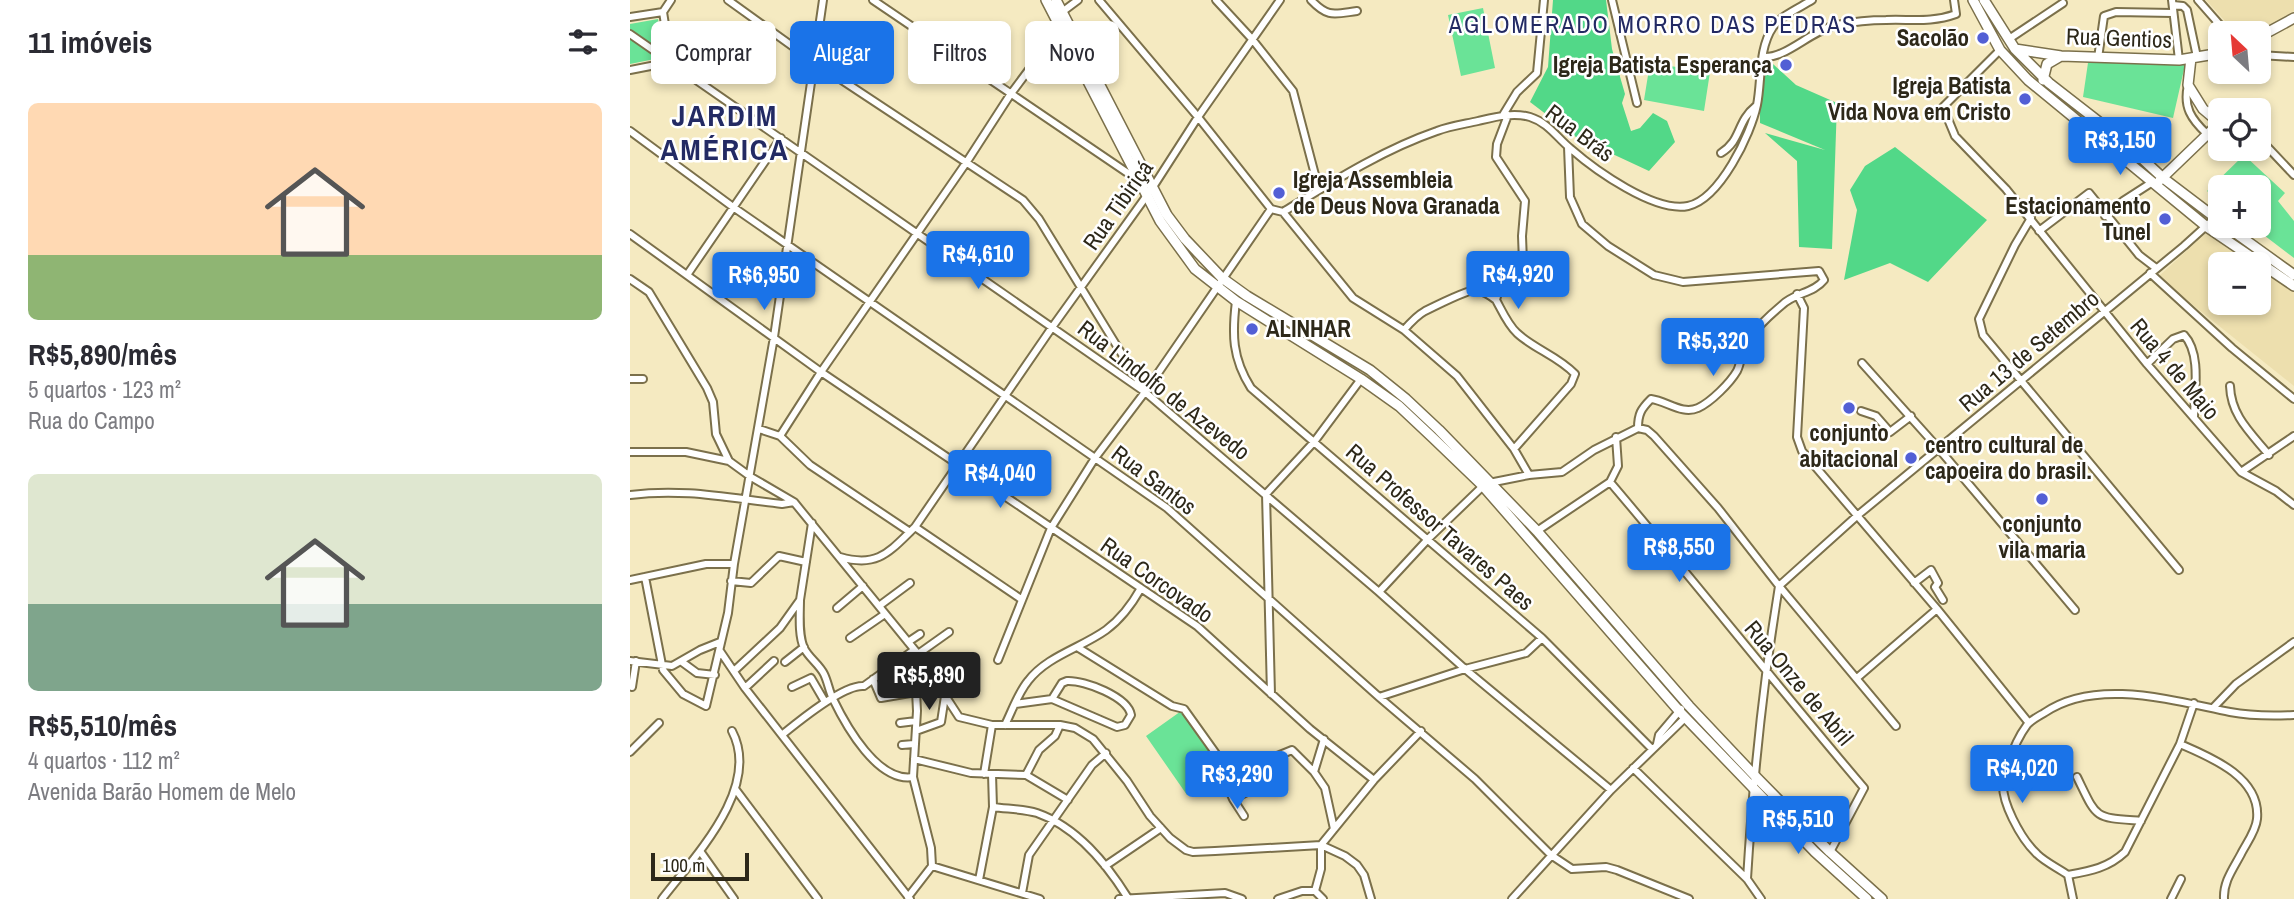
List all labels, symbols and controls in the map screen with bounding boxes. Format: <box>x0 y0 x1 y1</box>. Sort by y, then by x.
district label: AGLOMERADO MORRO DAS PEDRAS <box>1448 8 1857 40</box>
street label: Rua Gentios <box>2066 20 2172 55</box>
chip: Comprar <box>651 21 776 84</box>
chip: Alugar <box>790 21 894 84</box>
chip: Filtros <box>908 21 1011 84</box>
chip: Novo <box>1025 21 1119 84</box>
north arrow <box>2208 21 2272 84</box>
map controls <box>2208 21 2271 315</box>
text: 11 imóveis <box>28 22 152 62</box>
place label: Sacolão <box>1897 22 1969 53</box>
icon: filters <box>564 23 602 61</box>
marker: Sacolão <box>1975 30 1991 46</box>
place label: Igreja Batista Esperança <box>1553 49 1773 80</box>
marker: Igreja Batista Esperança <box>1778 57 1794 73</box>
place label: Igreja Batista Vida Nova em Cristo <box>1828 70 2012 127</box>
marker: Igreja Batista Vida Nova em Cristo <box>2017 91 2033 107</box>
district label: JARDIM AMÉRICA <box>661 95 789 169</box>
street label: Rua Brás <box>1540 97 1621 169</box>
button: locate <box>2208 98 2271 161</box>
pin: R$3,150 <box>2055 118 2185 177</box>
text: R$3,150 <box>2084 124 2156 155</box>
icon: home <box>252 149 378 275</box>
street label: Rua Tibiriçá <box>1075 153 1160 256</box>
place label: Igreja Assembleia de Deus Nova Granada <box>1293 164 1500 221</box>
button: + <box>2208 175 2271 238</box>
marker: Igreja Assembleia de Deus Nova Granada <box>1271 185 1287 201</box>
place label: Estacionamento Tunel <box>2005 190 2151 247</box>
marker: Estacionamento Tunel <box>2157 211 2173 227</box>
pin: R$4,610 <box>913 232 1043 291</box>
text: R$4,610 <box>942 238 1014 269</box>
pin: R$6,950 <box>699 252 829 312</box>
pin: R$4,920 <box>1453 252 1583 311</box>
button: − <box>2208 252 2271 315</box>
text: R$4,920 <box>1482 258 1554 289</box>
text: R$6,950 <box>728 259 800 290</box>
street label: Rua 13 de Setembro <box>1952 283 2105 418</box>
street label: Rua 4 de Maio <box>2124 311 2227 426</box>
street label: Rua Lindolfo de Azevedo <box>1072 313 1257 467</box>
place label: ALINHAR <box>1266 313 1351 344</box>
pin: R$5,320 <box>1648 318 1778 378</box>
marker: ALINHAR <box>1244 321 1260 337</box>
text: R$5,320 <box>1677 325 1749 356</box>
text: R$5,890/mês <box>28 334 177 374</box>
text: 5 quartos · 123 m² <box>28 374 181 405</box>
marker: conjunto abitacional <box>1841 400 1857 416</box>
text: Rua do Campo <box>28 405 155 436</box>
place label: conjunto abitacional <box>1800 417 1898 474</box>
place label: centro cultural de capoeira do brasil. <box>1925 429 2092 486</box>
street label: Rua Professor Tavares Paes <box>1340 436 1541 617</box>
street label: Rua Santos <box>1106 438 1203 522</box>
pin: R$4,040 <box>935 450 1065 510</box>
marker: centro cultural de capoeira do brasil. <box>1903 450 1919 466</box>
text: R$4,040 <box>964 457 1036 488</box>
marker: conjunto vila maria <box>2034 491 2050 507</box>
place label: conjunto vila maria <box>1998 508 2086 565</box>
icon: home <box>252 520 378 646</box>
pin: R$8,550 <box>1614 524 1744 584</box>
street label: Rua Corcovado <box>1095 529 1220 630</box>
text: R$8,550 <box>1643 531 1715 562</box>
street label: Rua Onze de Abril <box>1738 614 1861 752</box>
pin: R$5,890 <box>864 652 994 712</box>
text: R$5,890 <box>893 659 965 690</box>
text: R$5,510/mês <box>28 705 177 745</box>
text: 4 quartos · 112 m² <box>28 745 180 776</box>
pin: R$4,020 <box>1957 746 2087 805</box>
pin: R$3,290 <box>1172 752 1302 811</box>
text: R$4,020 <box>1986 752 2058 783</box>
text: R$3,290 <box>1201 758 1273 789</box>
text: Avenida Barão Homem de Melo <box>28 776 296 807</box>
pin: R$5,510 <box>1733 796 1863 856</box>
text: R$5,510 <box>1762 803 1834 834</box>
scale bar <box>651 850 749 882</box>
text: 100 m <box>662 852 705 878</box>

